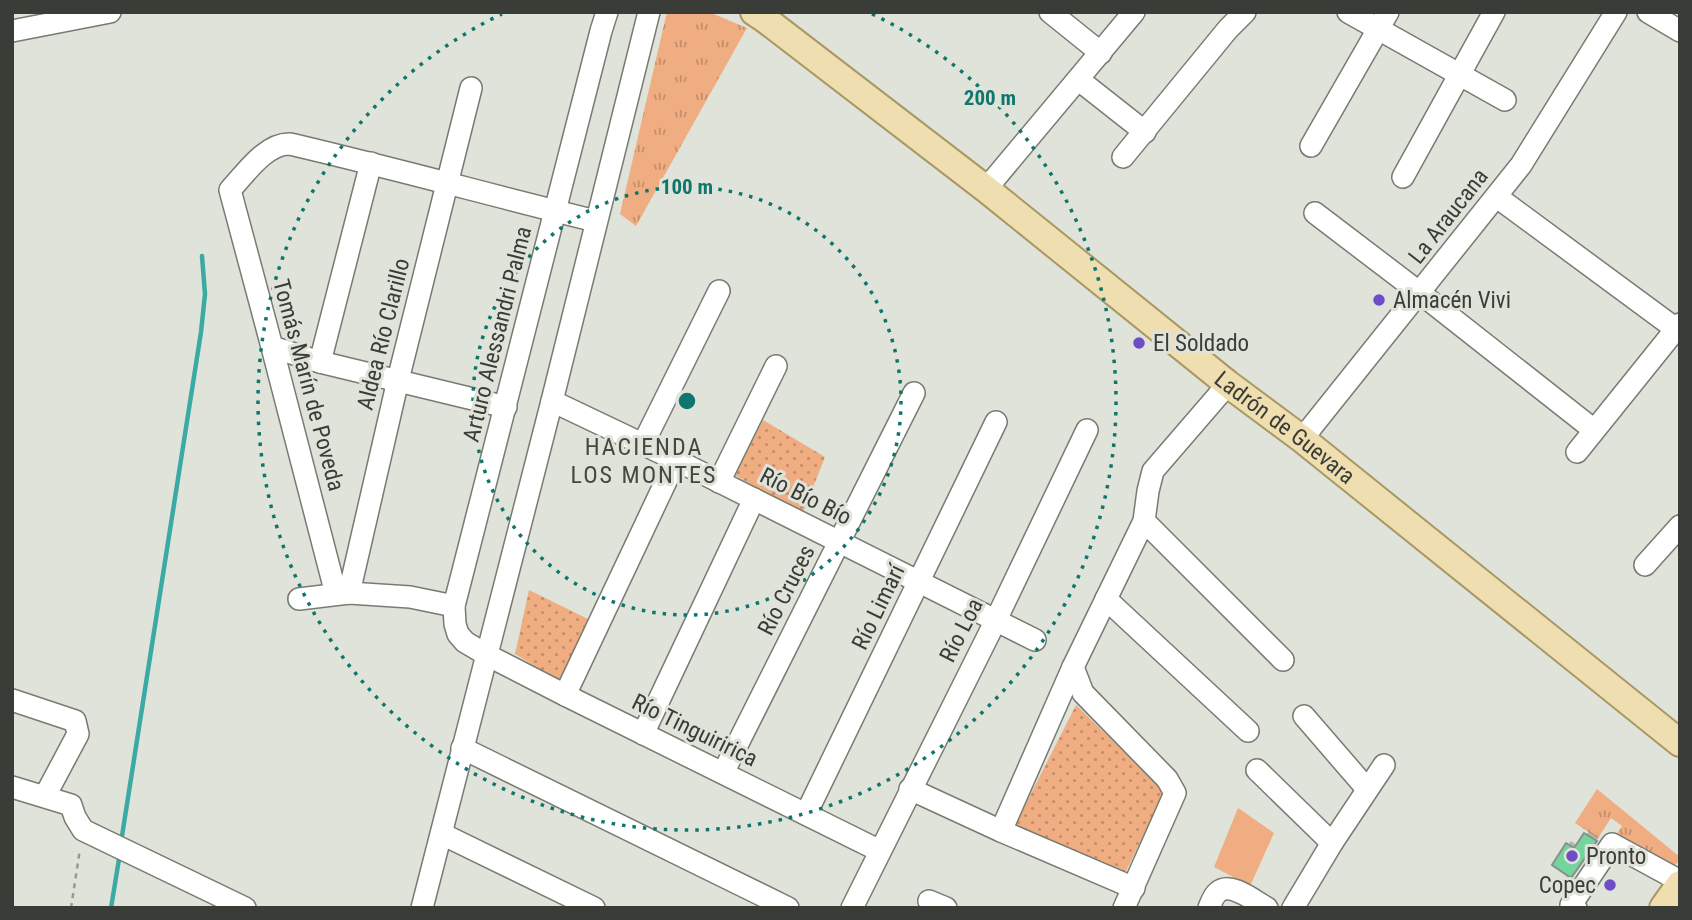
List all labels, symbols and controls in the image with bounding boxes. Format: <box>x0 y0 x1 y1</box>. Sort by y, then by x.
text: 200 m <box>964 86 1016 110</box>
street label: La Araucana <box>1403 163 1494 269</box>
text: 100 m <box>661 175 713 199</box>
street label: Arturo Alessandri Palma <box>458 224 537 445</box>
street label: Aldea Río Clarillo <box>352 256 415 413</box>
street label: Tomás Marín de Poveda <box>267 276 350 494</box>
place label: Almacén Vivi <box>1393 287 1511 314</box>
marker: Almacén Vivi <box>1371 292 1387 308</box>
place label: El Soldado <box>1153 330 1249 357</box>
marker: El Soldado <box>1131 335 1147 351</box>
street label: Ladrón de Guevara <box>1209 366 1360 490</box>
centre of rings <box>675 389 699 413</box>
district label: HACIENDA LOS MONTES <box>571 433 717 489</box>
street label: Río Bío Bío <box>756 462 856 531</box>
street label: Río Cruces <box>752 541 821 640</box>
street label: Río Limarí <box>846 559 911 654</box>
street label: Río Loa <box>934 594 989 667</box>
street label: Río Tinguiririca <box>628 688 762 772</box>
place label: Pronto <box>1586 843 1646 870</box>
marker: Pronto <box>1564 848 1580 864</box>
place label: Copec <box>1539 872 1596 899</box>
marker: Copec <box>1602 877 1618 893</box>

